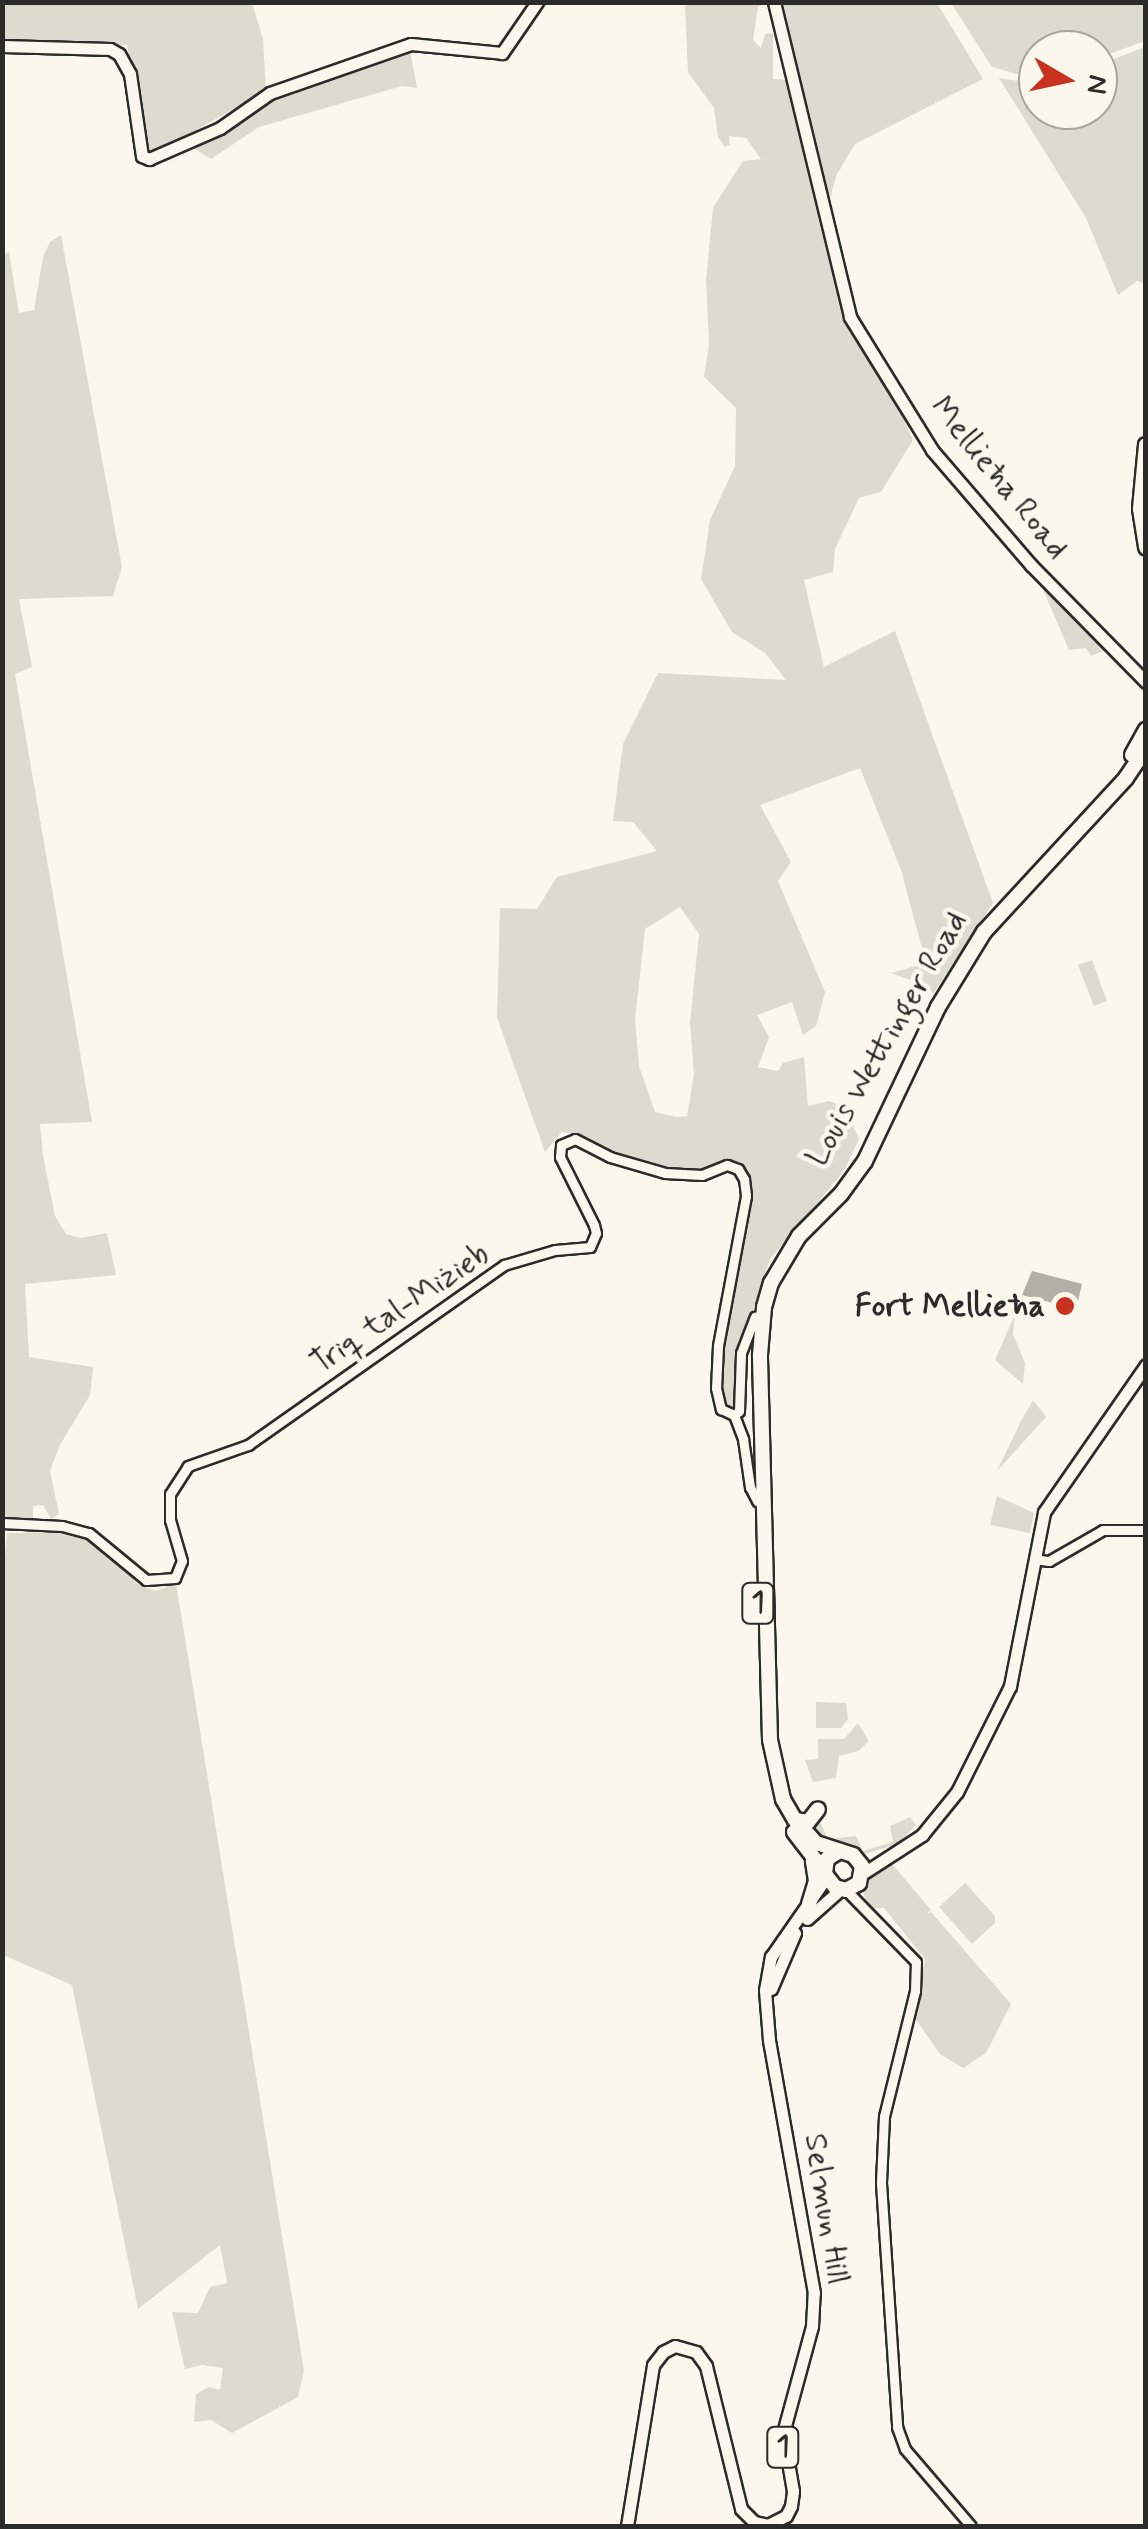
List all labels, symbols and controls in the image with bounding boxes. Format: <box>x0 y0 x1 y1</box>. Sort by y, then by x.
north arrow <box>1018 30 1118 130</box>
text: N <box>1076 72 1116 97</box>
street label: Mellieħa Road <box>923 390 1075 566</box>
street label: Louis Wettinger Road <box>798 903 976 1175</box>
street label: Triq tal-Miżieb <box>303 1235 497 1383</box>
place label: Fort Mellieħa <box>855 1287 1045 1325</box>
marker: Fort Mellieħa <box>1054 1295 1076 1317</box>
road number: 1 <box>740 1578 776 1628</box>
street label: Selmun Hill <box>795 2130 857 2288</box>
road number: 1 <box>766 2422 800 2472</box>

